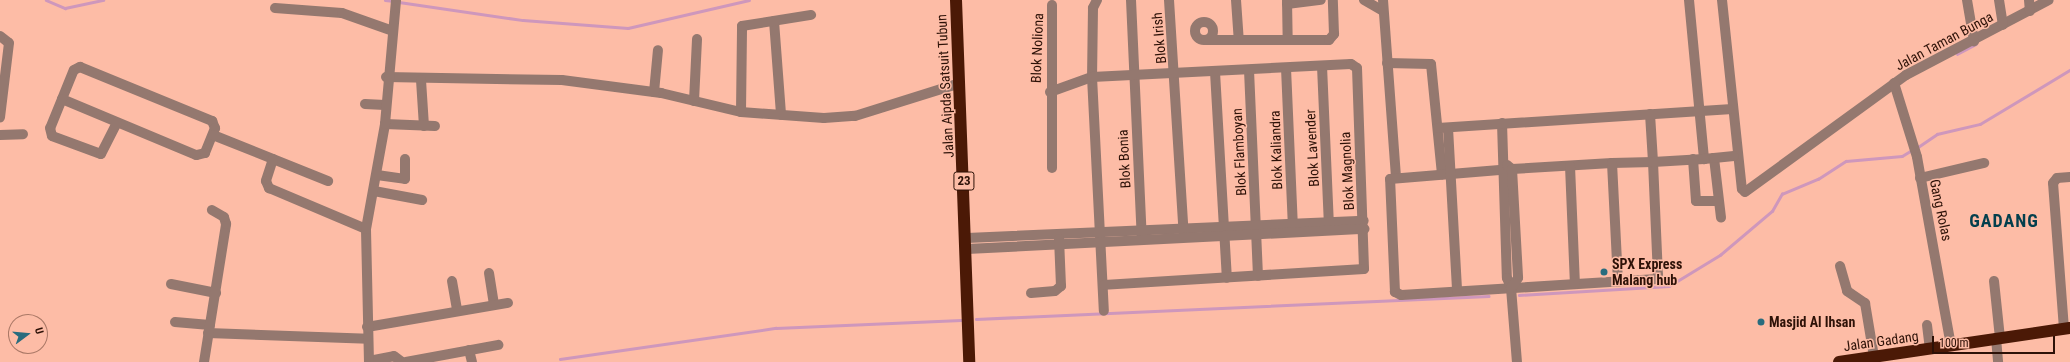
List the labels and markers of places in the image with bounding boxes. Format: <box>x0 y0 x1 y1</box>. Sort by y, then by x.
place label: SPX Express Malang hub <box>1612 256 1682 288</box>
marker: SPX Express Malang hub <box>1599 267 1609 277</box>
place label: Masjid Al Ihsan <box>1769 314 1855 330</box>
marker: Masjid Al Ihsan <box>1756 317 1766 327</box>

